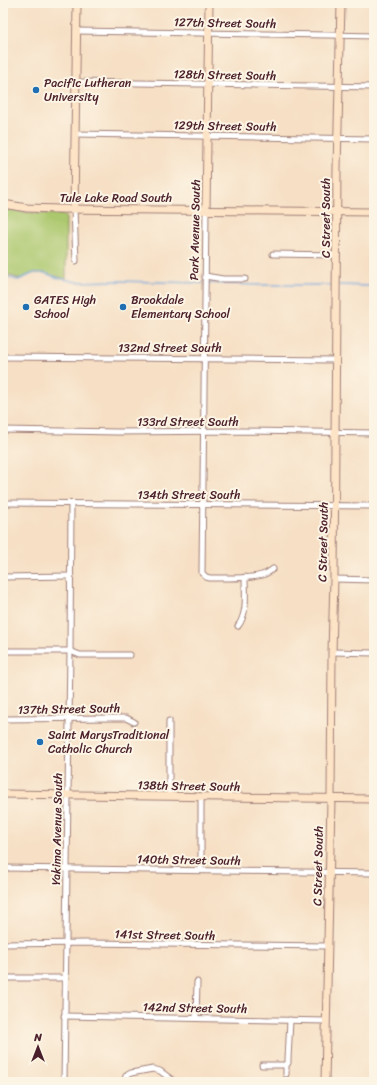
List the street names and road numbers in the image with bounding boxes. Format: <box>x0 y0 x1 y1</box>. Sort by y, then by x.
street label: 127th Street South <box>174 11 276 35</box>
street label: 128th Street South <box>173 63 277 87</box>
street label: 129th Street South <box>173 114 277 138</box>
street label: C Street South <box>315 178 337 258</box>
street label: Park Avenue South <box>183 179 207 281</box>
street label: Tule Lake Road South <box>60 187 172 209</box>
street label: 132nd Street South <box>118 337 222 359</box>
street label: 133rd Street South <box>137 411 239 433</box>
street label: 134th Street South <box>138 484 240 506</box>
street label: C Street South <box>311 502 335 582</box>
street label: 137th Street South <box>18 697 120 721</box>
street label: Yakima Avenue South <box>45 773 69 885</box>
street label: 138th Street South <box>137 774 241 798</box>
street label: C Street South <box>306 826 330 906</box>
street label: 140th Street South <box>137 848 241 872</box>
street label: 141st Street South <box>114 923 216 947</box>
street label: 142nd Street South <box>143 996 247 1020</box>

